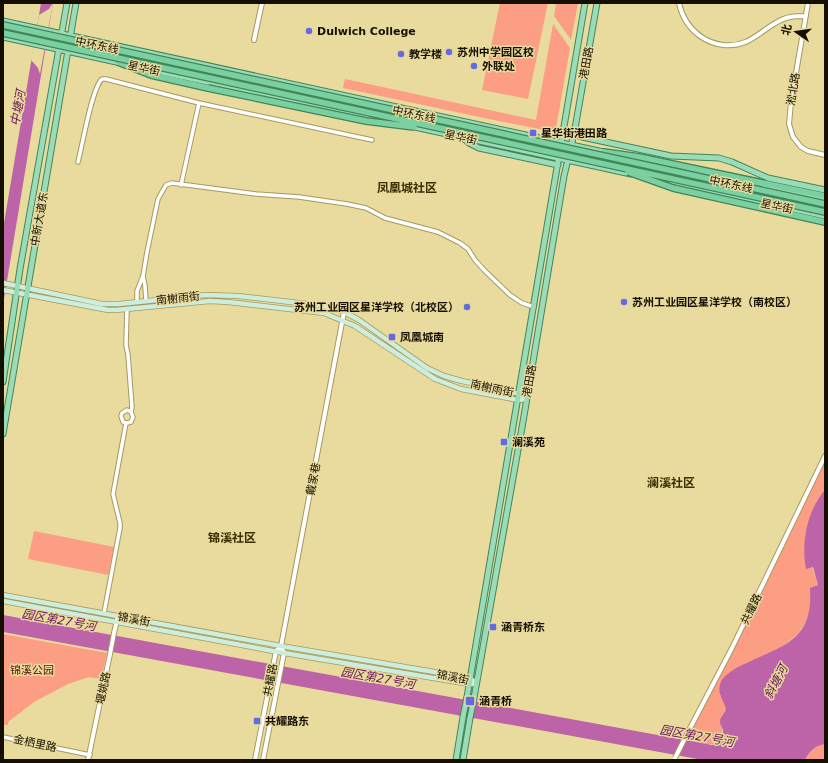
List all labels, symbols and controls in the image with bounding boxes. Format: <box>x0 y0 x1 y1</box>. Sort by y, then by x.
north arrow <box>776 12 816 52</box>
text: 北 <box>779 23 794 37</box>
place label: Dulwich College <box>317 25 416 38</box>
marker: Dulwich College <box>304 26 314 36</box>
street label: 中环东线 <box>74 35 120 56</box>
place label: 苏州中学园区校 <box>457 46 534 59</box>
street label: 港田路 <box>577 46 596 80</box>
marker: 苏州中学园区校 <box>444 47 454 57</box>
place label: 教学楼 <box>409 48 442 61</box>
marker: 教学楼 <box>396 49 406 59</box>
street label: 星华街 <box>126 59 161 78</box>
place label: 外联处 <box>482 60 515 73</box>
marker: 外联处 <box>469 61 479 71</box>
street label: 淞北路 <box>784 72 802 106</box>
water label: 中塘河 <box>8 87 28 127</box>
street label: 中环东线 <box>391 104 437 125</box>
place label: 星华街港田路 <box>541 127 608 140</box>
street label: 星华街 <box>443 128 478 147</box>
marker: 星华街港田路 <box>528 128 538 138</box>
street label: 中环东线 <box>708 174 754 195</box>
district label: 凤凰城社区 <box>377 181 437 195</box>
street label: 中新大道东 <box>28 191 51 247</box>
street label: 星华街 <box>759 197 794 216</box>
street label: 南榭雨街 <box>155 290 201 307</box>
place label: 苏州工业园区星洋学校（南校区） <box>632 296 797 309</box>
marker: 苏州工业园区星洋学校（南校区） <box>619 297 629 307</box>
place label: 苏州工业园区星洋学校（北校区） <box>294 301 459 314</box>
marker: 苏州工业园区星洋学校（北校区） <box>462 302 472 312</box>
place label: 凤凰城南 <box>400 331 444 344</box>
marker: 凤凰城南 <box>387 332 397 342</box>
street label: 港田路 <box>520 364 539 398</box>
street label: 南榭雨街 <box>469 378 515 399</box>
place label: 澜溪苑 <box>512 436 545 449</box>
marker: 澜溪苑 <box>499 437 509 447</box>
street label: 戴家巷 <box>304 462 323 497</box>
district label: 澜溪社区 <box>647 476 695 490</box>
district label: 锦溪社区 <box>208 531 256 545</box>
street label: 共耀路 <box>738 592 765 627</box>
water label: 园区第27号河 <box>21 607 99 634</box>
street label: 锦溪街 <box>117 610 151 629</box>
place label: 涵青桥东 <box>501 621 545 634</box>
marker: 涵青桥东 <box>488 622 498 632</box>
water label: 斜塘河 <box>761 661 792 701</box>
street label: 共耀路 <box>261 663 280 698</box>
park label: 锦溪公园 <box>10 664 54 677</box>
water label: 园区第27号河 <box>340 665 418 692</box>
street label: 锦溪街 <box>435 668 470 687</box>
street label: 堰姚路 <box>94 671 113 706</box>
marker: 涵青桥 <box>464 695 476 707</box>
place label: 涵青桥 <box>479 695 512 708</box>
place label: 共耀路东 <box>265 715 309 728</box>
marker: 共耀路东 <box>252 716 262 726</box>
water label: 园区第27号河 <box>659 723 737 750</box>
street label: 金栖里路 <box>12 733 58 754</box>

